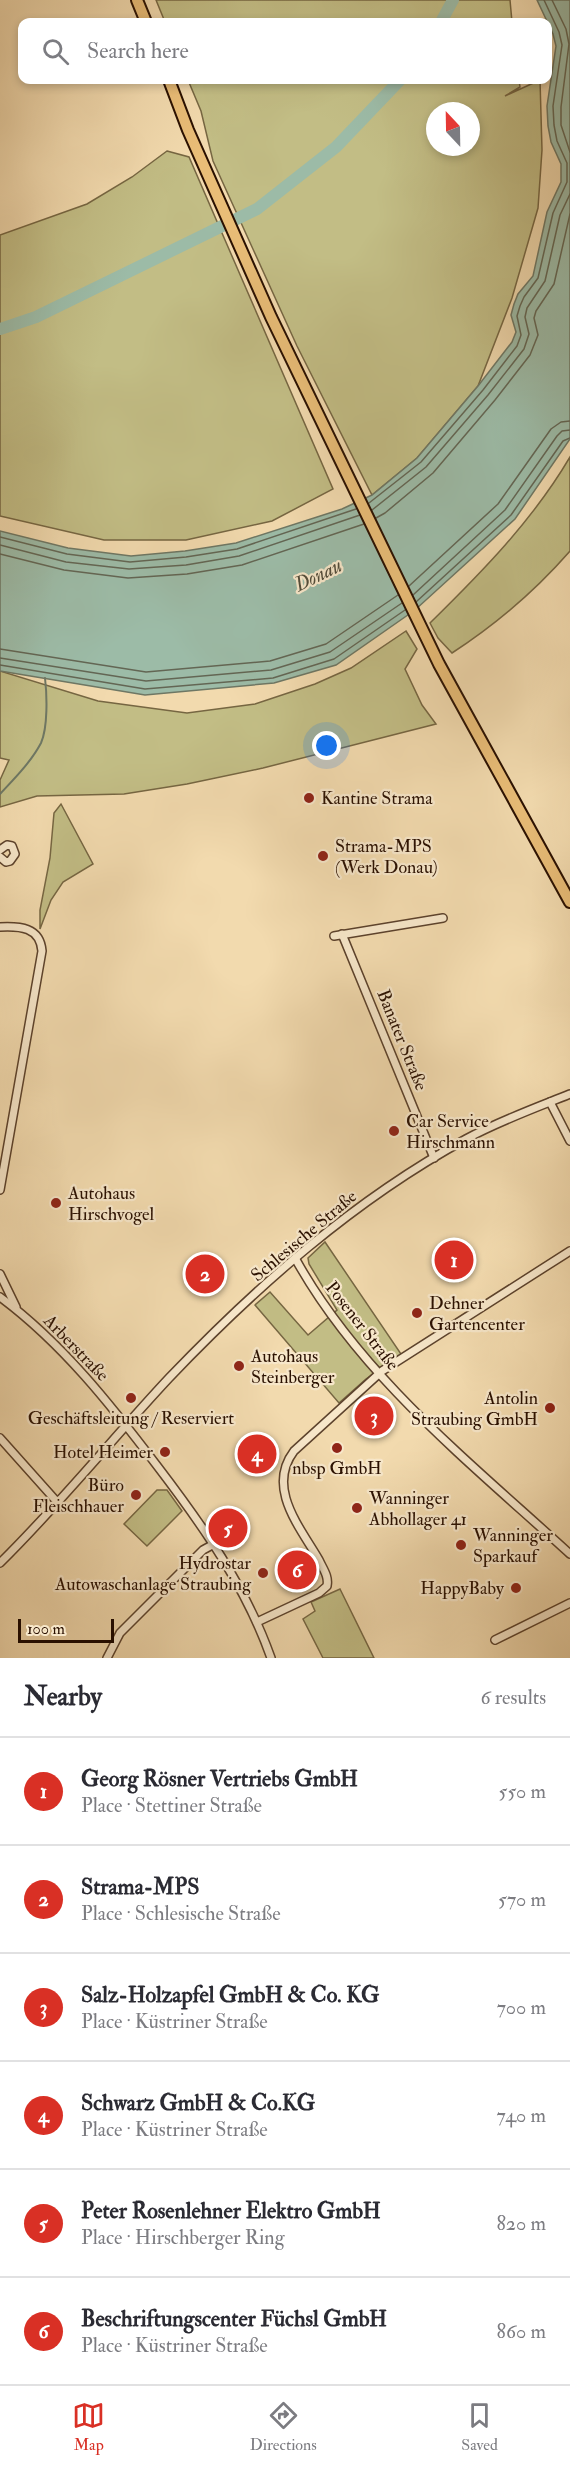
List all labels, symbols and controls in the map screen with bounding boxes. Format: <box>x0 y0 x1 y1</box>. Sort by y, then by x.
search box <box>18 18 552 84</box>
icon: search <box>39 35 72 68</box>
text: Search here <box>87 37 189 65</box>
north arrow <box>426 102 480 156</box>
water label: Donau <box>289 553 346 598</box>
your location <box>312 731 341 760</box>
place label: Kantine Strama <box>321 787 433 810</box>
marker: Kantine Strama <box>302 791 316 805</box>
place label: Strama-MPS (Werk Donau) <box>335 835 438 879</box>
marker: Strama-MPS (Werk Donau) <box>316 849 330 863</box>
street label: Banater Straße <box>371 986 433 1094</box>
place label: Car Service Hirschmann <box>406 1110 495 1154</box>
marker: Car Service Hirschmann <box>387 1124 401 1138</box>
place label: Autohaus Hirschvogel <box>67 1182 155 1226</box>
street label: Schlesische Straße <box>246 1185 362 1287</box>
marker: Autohaus Hirschvogel <box>49 1196 63 1210</box>
pin: 1 <box>434 1238 474 1282</box>
pin: 2 <box>186 1252 224 1296</box>
street label: Posener Straße <box>320 1277 404 1376</box>
place label: Dehner Gartencenter <box>429 1292 525 1336</box>
marker: Dehner Gartencenter <box>410 1306 424 1320</box>
street label: Arberstraße <box>38 1309 114 1387</box>
place label: Autohaus Steinberger <box>250 1345 335 1389</box>
marker: Autohaus Steinberger <box>232 1359 246 1373</box>
place label: Antolin Straubing GmbH <box>411 1387 538 1431</box>
marker: Geschäftsleitung / Reserviert <box>124 1391 138 1405</box>
pin: 3 <box>354 1394 394 1438</box>
marker: Antolin Straubing GmbH <box>543 1401 557 1415</box>
place label: Geschäftsleitung / Reserviert <box>28 1407 234 1430</box>
pin: 4 <box>238 1432 276 1476</box>
place label: Hotel Heimer <box>53 1441 153 1464</box>
marker: nbsp GmbH <box>330 1441 344 1455</box>
marker: Hotel Heimer <box>158 1445 172 1459</box>
place label: nbsp GmbH <box>292 1457 382 1480</box>
place label: Büro Fleischhauer <box>33 1474 124 1518</box>
place label: Wanninger Abhollager 41 <box>368 1487 467 1531</box>
marker: Büro Fleischhauer <box>129 1488 143 1502</box>
marker: Wanninger Abhollager 41 <box>350 1501 364 1515</box>
pin: 5 <box>208 1506 248 1550</box>
place label: Wanninger Sparkauf <box>472 1524 553 1568</box>
marker: Wanninger Sparkauf <box>454 1538 468 1552</box>
pin: 6 <box>278 1548 316 1592</box>
place label: Hydrostar Autowaschanlage Straubing <box>54 1552 252 1596</box>
marker: Hydrostar Autowaschanlage Straubing <box>256 1566 270 1580</box>
place label: HappyBaby <box>420 1577 505 1600</box>
marker: HappyBaby <box>509 1581 523 1595</box>
scale bar <box>18 1616 114 1644</box>
text: 100 m <box>27 1619 65 1639</box>
text: Nearby <box>24 1681 102 1713</box>
text: 6 results <box>480 1685 546 1710</box>
text: Georg Rösner Vertriebs GmbH <box>81 1765 358 1793</box>
text: 1 <box>40 1779 47 1804</box>
text: 550 m <box>499 1779 546 1804</box>
text: Place · Stettiner Straße <box>81 1793 262 1818</box>
text: Strama-MPS <box>81 1873 199 1901</box>
text: 2 <box>38 1887 49 1912</box>
text: 570 m <box>498 1887 546 1912</box>
text: Place · Schlesische Straße <box>81 1901 281 1926</box>
text: Salz-Holzapfel GmbH & Co. KG <box>81 1981 379 2009</box>
text: 3 <box>40 1995 47 2020</box>
text: 700 m <box>497 1995 546 2020</box>
text: Place · Küstriner Straße <box>81 2009 268 2034</box>
text: Schwarz GmbH & Co.KG <box>81 2089 315 2117</box>
text: 4 <box>38 2103 49 2128</box>
text: 740 m <box>497 2103 546 2128</box>
text: Place · Küstriner Straße <box>81 2117 268 2142</box>
text: Peter Rosenlehner Elektro GmbH <box>81 2197 381 2225</box>
text: 5 <box>39 2211 48 2236</box>
text: 820 m <box>496 2211 546 2236</box>
text: Place · Hirschberger Ring <box>81 2225 285 2250</box>
text: Beschriftungscenter Füchsl GmbH <box>81 2305 387 2333</box>
text: 6 <box>38 2319 49 2344</box>
text: 860 m <box>497 2319 546 2344</box>
text: Place · Küstriner Straße <box>81 2333 268 2358</box>
tab: Map <box>72 2399 105 2455</box>
tab: Directions <box>250 2399 317 2455</box>
tab: Saved <box>461 2399 498 2455</box>

